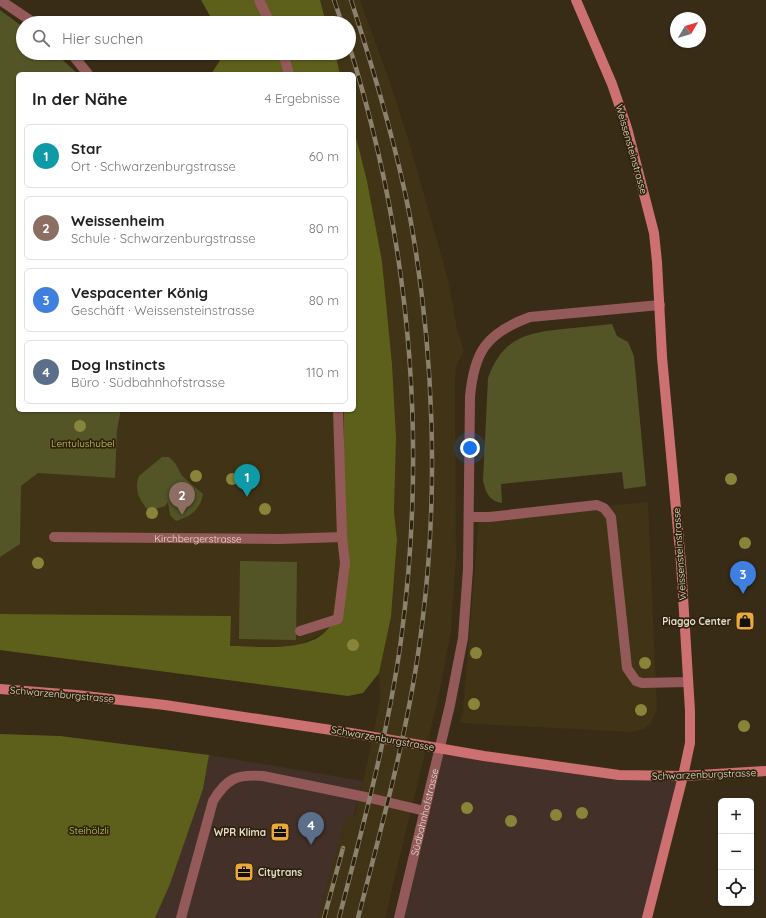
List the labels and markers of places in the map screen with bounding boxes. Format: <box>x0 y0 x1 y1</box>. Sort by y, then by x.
pin: 1 <box>234 464 260 497</box>
pin: 2 <box>169 482 195 515</box>
pin: 3 <box>730 561 756 594</box>
shop icon: Piaggo Center <box>734 610 756 632</box>
place label: Piaggo Center <box>662 615 732 628</box>
pin: 4 <box>298 812 324 845</box>
office icon: WPR Klima <box>269 821 291 843</box>
place label: WPR Klima <box>214 826 266 839</box>
office icon: Citytrans <box>233 861 255 883</box>
place label: Citytrans <box>258 866 302 879</box>

